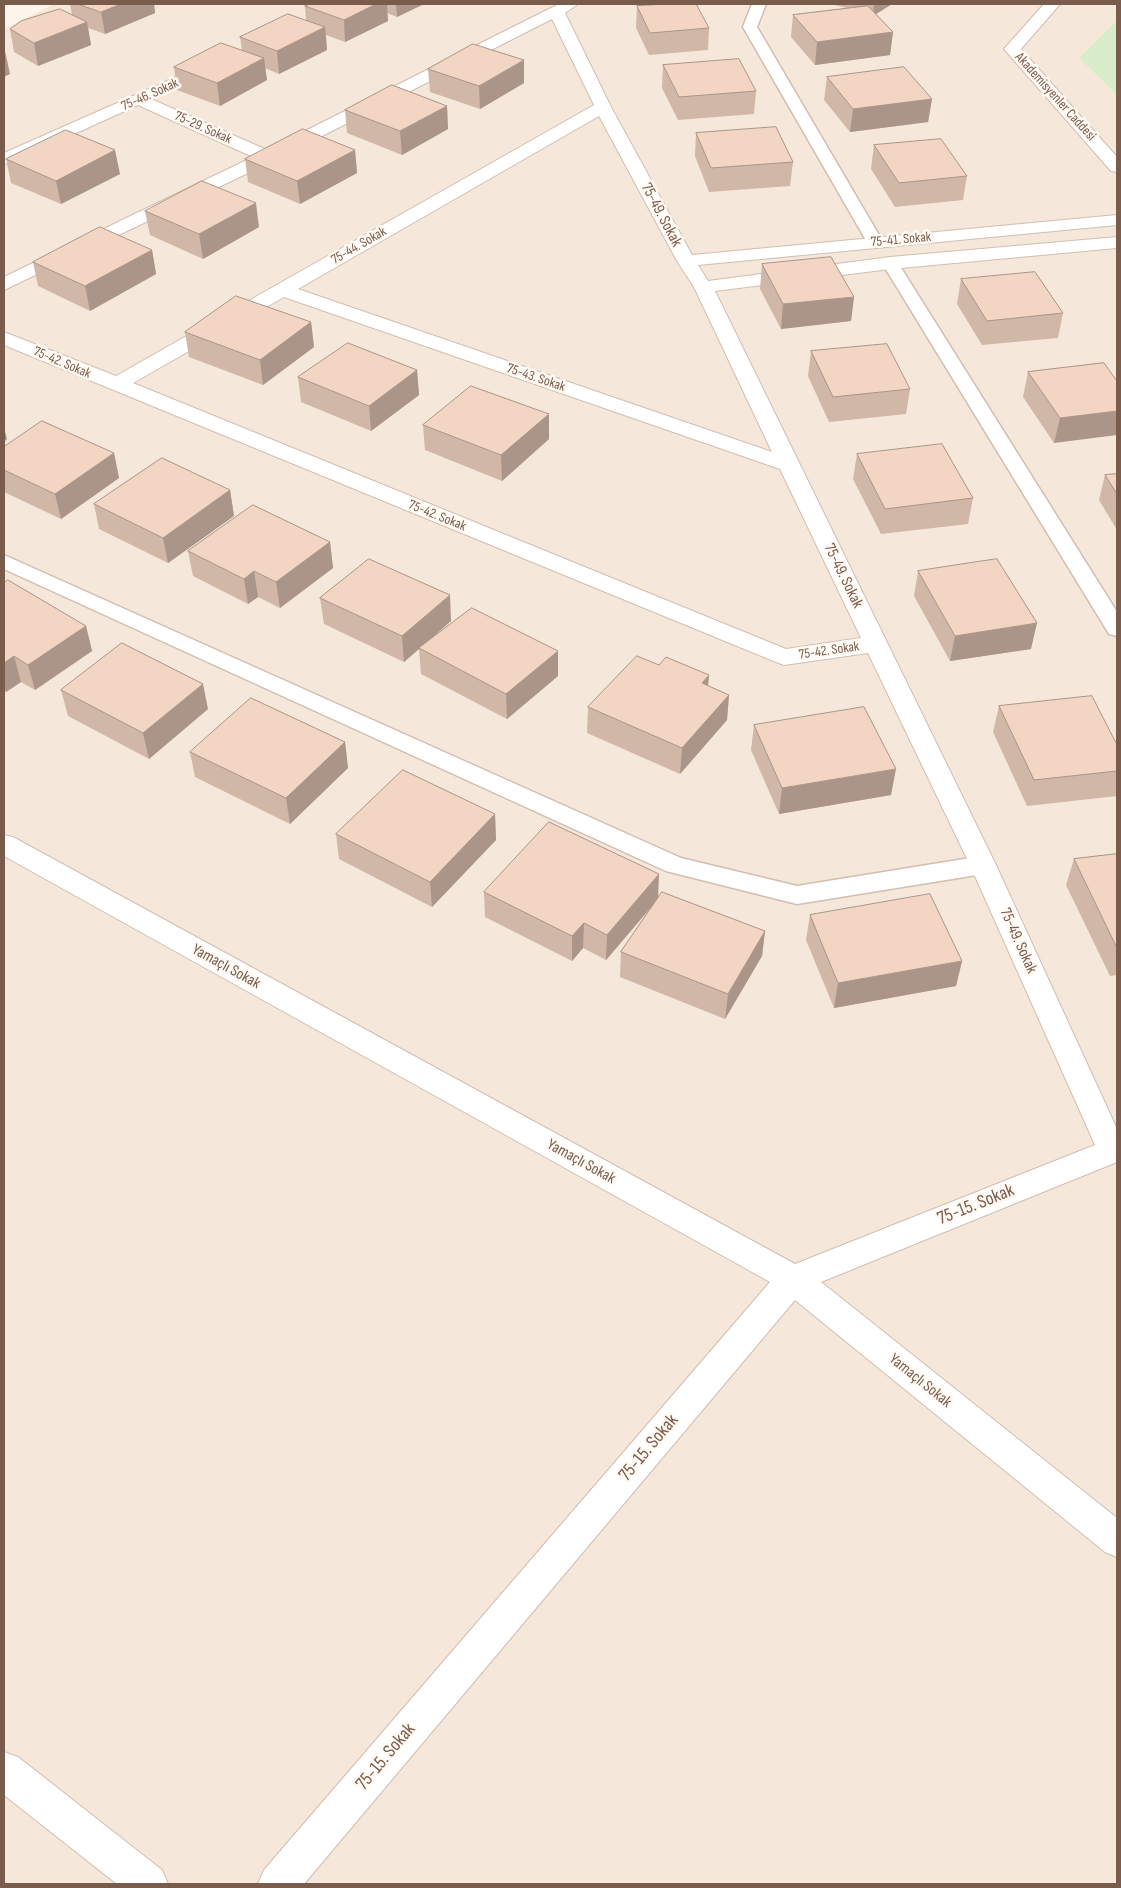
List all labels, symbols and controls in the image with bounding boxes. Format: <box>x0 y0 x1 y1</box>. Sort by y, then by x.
street label: Akademisyenler Caddesi <box>1011 49 1099 145</box>
street label: 75-46. Sokak <box>119 75 181 115</box>
street label: 75-29. Sokak <box>172 108 234 148</box>
street label: 75-49. Sokak <box>636 180 686 250</box>
street label: 75-44. Sokak <box>328 224 390 268</box>
street label: 75-41. Sokak <box>870 229 932 251</box>
street label: 75-42. Sokak <box>31 343 93 383</box>
street label: 75-43. Sokak <box>504 360 568 396</box>
street label: 75-42. Sokak <box>406 497 468 535</box>
street label: 75-49. Sokak <box>819 541 867 611</box>
street label: 75-42. Sokak <box>798 638 860 664</box>
street label: 75-49. Sokak <box>995 905 1041 977</box>
street label: Yamaçlı Sokak <box>188 940 264 994</box>
street label: Yamaçlı Sokak <box>543 1135 619 1189</box>
street label: 75-15. Sokak <box>934 1179 1018 1231</box>
street label: Yamaçlı Sokak <box>885 1350 955 1412</box>
street label: 75-15. Sokak <box>614 1410 684 1486</box>
street label: 75-15. Sokak <box>351 1719 421 1795</box>

